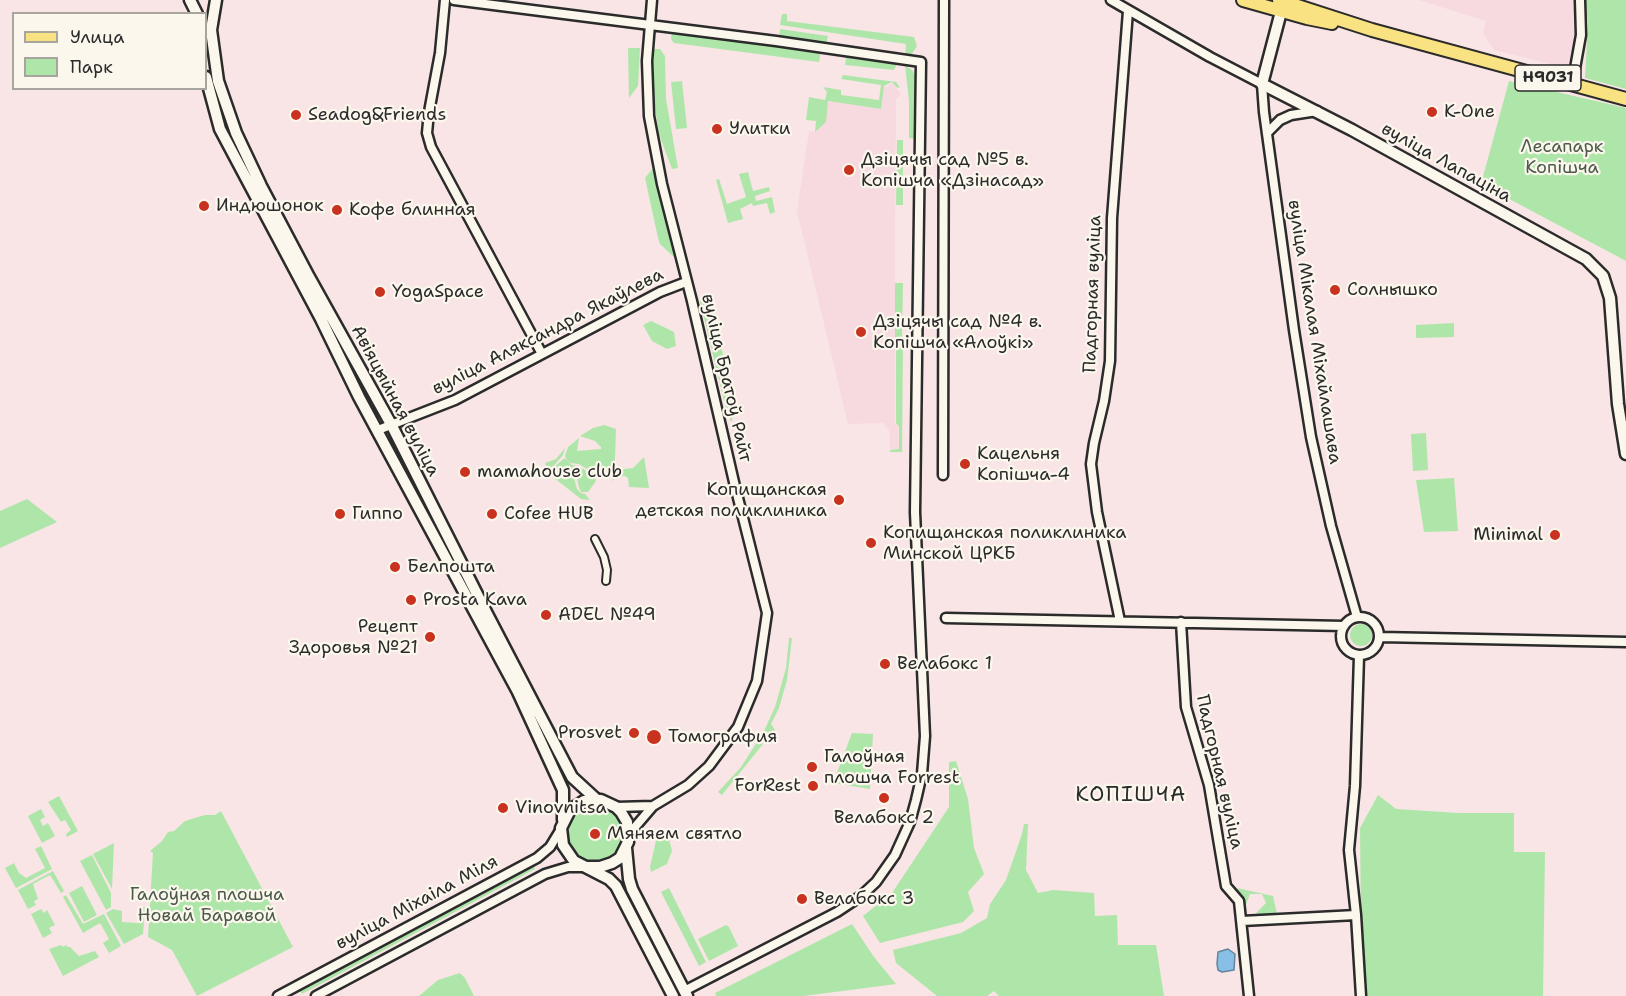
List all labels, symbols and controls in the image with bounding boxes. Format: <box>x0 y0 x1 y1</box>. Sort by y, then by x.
legend <box>12 12 207 90</box>
text: Улица <box>70 25 124 49</box>
text: Парк <box>70 55 113 79</box>
road number: Н9031 <box>1515 65 1581 91</box>
place label: K-One <box>1444 101 1495 123</box>
place label: Seadog&Friends <box>308 104 446 126</box>
marker: K-One <box>1425 105 1439 119</box>
marker: Seadog&Friends <box>289 108 303 122</box>
place label: Улитки <box>729 118 791 140</box>
street label: вуліца Лапаціна <box>1377 118 1515 208</box>
marker: Улитки <box>710 122 724 136</box>
park label: Лесапарк Копішча <box>1521 136 1603 178</box>
place label: Дзіцячы сад №5 в. Копішча «Дзінасад» <box>861 149 1044 192</box>
marker: Дзіцячы сад №5 в. Копішча «Дзінасад» <box>842 163 856 177</box>
place label: Индюшонок <box>216 195 324 217</box>
street label: вуліца Мікалая Міхайлашава <box>1282 198 1346 466</box>
marker: Индюшонок <box>197 199 211 213</box>
place label: Кофе блинная <box>349 199 476 221</box>
marker: Кофе блинная <box>330 203 344 217</box>
street label: Падгорная вуліца <box>1079 215 1107 373</box>
street label: вуліца Аляксандра Якаўлева <box>429 264 667 400</box>
place label: Солнышко <box>1347 279 1438 301</box>
place label: YogaSpace <box>392 281 484 303</box>
marker: Солнышко <box>1328 283 1342 297</box>
marker: YogaSpace <box>373 285 387 299</box>
street label: вуліца Братоў Райт <box>696 292 756 464</box>
place label: Дзіцячы сад №4 в. Копішча «Алоўкі» <box>873 311 1042 354</box>
street label: Авіяцыйная вуліца <box>346 322 444 480</box>
marker: Дзіцячы сад №4 в. Копішча «Алоўкі» <box>854 325 868 339</box>
place label: Кацельня Копішча-4 <box>977 443 1070 486</box>
marker: Кацельня Копішча-4 <box>958 457 972 471</box>
place label: mamahouse club <box>477 461 622 483</box>
marker: mamahouse club <box>458 465 472 479</box>
place label: Копищанская детская поликлиника <box>636 479 827 522</box>
marker: Копищанская детская поликлиника <box>832 493 846 507</box>
place label: Гиппо <box>352 503 403 525</box>
place label: Cofee HUB <box>504 503 594 525</box>
marker: Гиппо <box>333 507 347 521</box>
marker: Cofee HUB <box>485 507 499 521</box>
place label: Копищанская поликлиника Минской ЦРКБ <box>883 522 1127 564</box>
place label: Minimal <box>1473 524 1543 546</box>
marker: Minimal <box>1548 528 1562 542</box>
marker: Копищанская поликлиника Минской ЦРКБ <box>864 536 878 550</box>
place label: Белпошта <box>407 556 495 578</box>
marker: Белпошта <box>388 560 402 574</box>
place label: Prosta Kava <box>423 589 527 611</box>
marker: Prosta Kava <box>404 593 418 607</box>
place label: ADEL №49 <box>558 604 656 626</box>
marker: ADEL №49 <box>539 608 553 622</box>
place label: Рецепт Здоровья №21 <box>289 616 418 658</box>
marker: Рецепт Здоровья №21 <box>423 630 437 644</box>
place label: Велабокс 1 <box>897 653 992 675</box>
marker: Велабокс 1 <box>878 657 892 671</box>
street label: Падгорная вуліца <box>1191 693 1247 851</box>
place label: Prosvet <box>558 722 622 744</box>
marker: Prosvet <box>627 726 641 740</box>
place label: Томография <box>668 726 777 748</box>
marker: Томография <box>645 728 663 746</box>
place label: Галоўная плошча Forrest <box>824 746 960 789</box>
marker: Галоўная плошча Forrest <box>805 760 819 774</box>
place label: ForRest <box>735 775 801 797</box>
marker: ForRest <box>806 779 820 793</box>
district label: КОПІШЧА <box>1075 783 1187 809</box>
marker: Велабокс 2 <box>877 791 891 805</box>
place label: Vinovnitsa <box>515 797 607 819</box>
marker: Vinovnitsa <box>496 801 510 815</box>
place label: Велабокс 2 <box>834 807 934 829</box>
place label: Мяняем святло <box>607 823 742 845</box>
marker: Мяняем святло <box>588 827 602 841</box>
street label: вуліца Міхаіла Міля <box>332 851 502 955</box>
park label: Галоўная плошча Новай Баравой <box>130 884 284 926</box>
place label: Велабокс 3 <box>814 888 914 910</box>
marker: Велабокс 3 <box>795 892 809 906</box>

